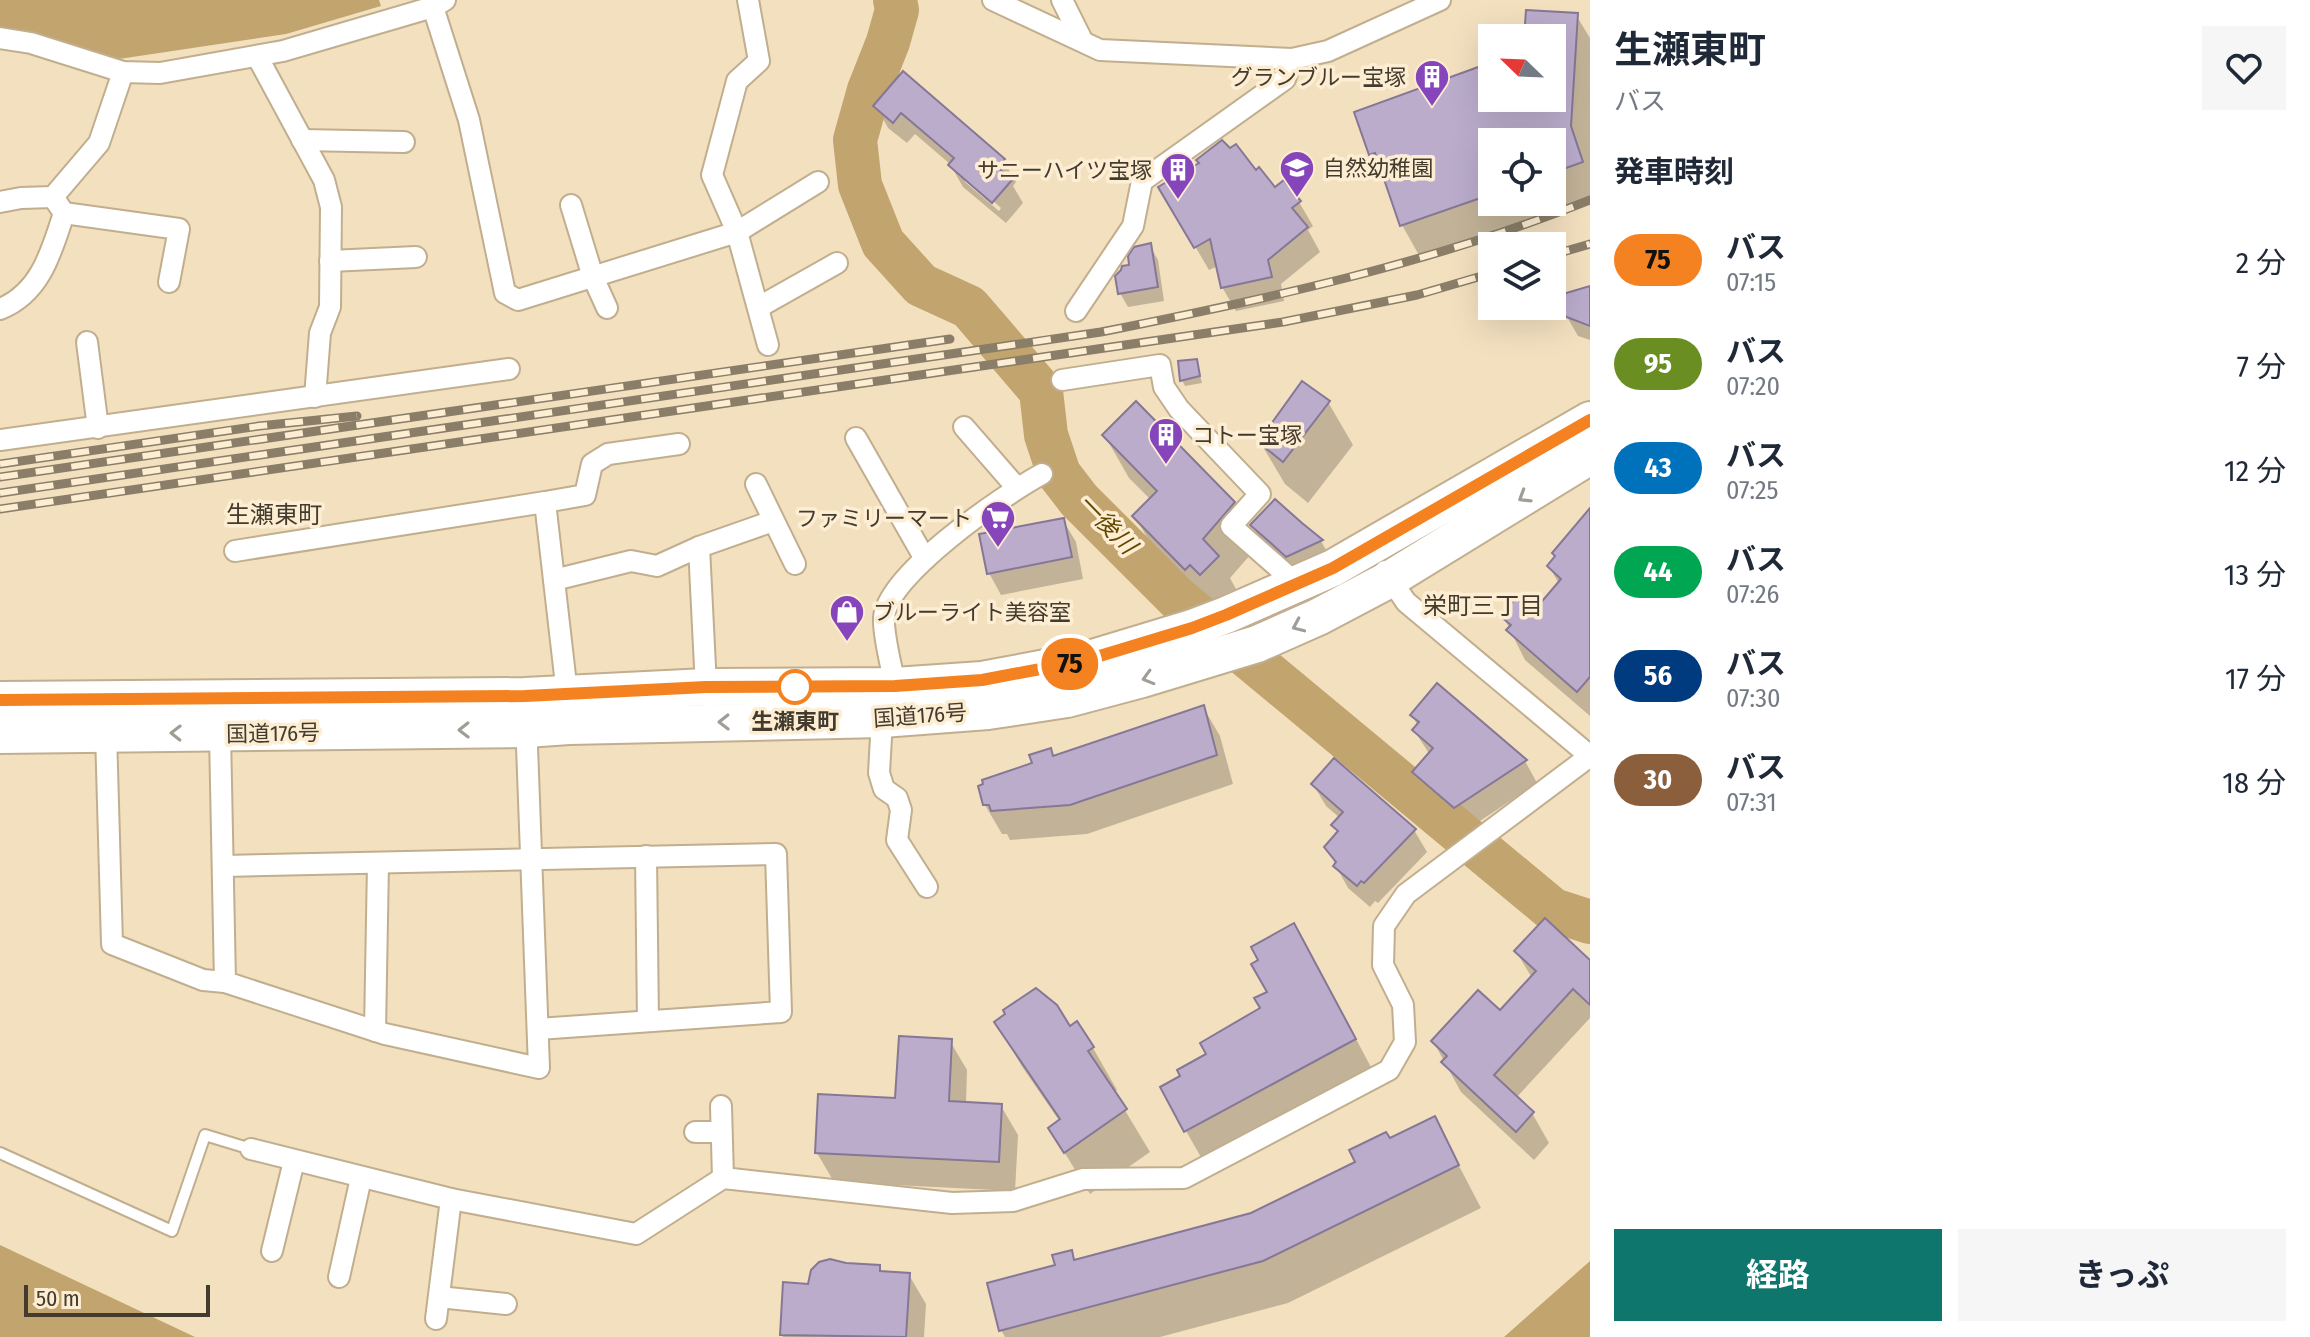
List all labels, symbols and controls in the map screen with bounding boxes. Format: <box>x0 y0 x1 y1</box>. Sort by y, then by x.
north arrow <box>1478 24 1566 112</box>
map controls <box>1478 24 1566 320</box>
button: heart <box>2202 26 2286 110</box>
text: 生瀬東町 <box>1614 27 1766 73</box>
building icon: グランブルー宝塚 <box>1413 58 1451 108</box>
place label: グランブルー宝塚 <box>1231 64 1406 91</box>
text: バス <box>1614 86 1666 117</box>
button: locate <box>1478 128 1566 216</box>
school or university icon: 自然幼稚園 <box>1278 149 1316 199</box>
building icon: サニーハイツ宝塚 <box>1159 151 1197 201</box>
text: 発車時刻 <box>1614 154 1734 190</box>
place label: 自然幼稚園 <box>1323 155 1433 182</box>
place label: サニーハイツ宝塚 <box>977 157 1152 184</box>
text: バス <box>1726 230 1786 266</box>
button: layers <box>1478 232 1566 320</box>
text: 75 <box>1645 243 1671 276</box>
text: 2 分 <box>2236 245 2286 281</box>
text: 07:15 <box>1726 267 1776 298</box>
text: バス <box>1726 334 1786 370</box>
text: 95 <box>1644 347 1672 380</box>
text: 7 分 <box>2237 349 2286 385</box>
text: 07:20 <box>1726 371 1780 402</box>
building icon: コトー宝塚 <box>1147 416 1185 466</box>
place label: コトー宝塚 <box>1192 422 1302 449</box>
text: バス <box>1726 438 1786 474</box>
text: 43 <box>1644 451 1672 484</box>
text: 12 分 <box>2224 453 2286 489</box>
text: 07:25 <box>1726 475 1779 506</box>
one-way arrow <box>1518 487 1533 502</box>
water label: 一後川 <box>1072 488 1144 562</box>
supermarket icon: ファミリーマート <box>979 499 1017 549</box>
district label: 生瀬東町 <box>226 501 322 529</box>
place label: ファミリーマート <box>796 505 972 532</box>
text: バス <box>1726 542 1786 578</box>
text: 44 <box>1644 555 1672 588</box>
text: 13 分 <box>2224 557 2286 593</box>
text: 07:26 <box>1726 579 1779 610</box>
district label: 栄町三丁目 <box>1423 592 1543 620</box>
shop icon: ブルーライト美容室 <box>828 593 866 643</box>
place label: ブルーライト美容室 <box>873 599 1071 626</box>
one-way arrow <box>1292 616 1306 632</box>
line badge: 75 <box>1034 638 1106 690</box>
text: バス <box>1726 646 1786 682</box>
text: 75 <box>1057 647 1083 680</box>
text: 56 <box>1644 659 1672 692</box>
text: 17 分 <box>2225 661 2286 697</box>
one-way arrow <box>1141 668 1155 685</box>
marker: 生瀬東町 <box>778 670 812 704</box>
text: 07:30 <box>1726 683 1781 714</box>
street label: 国道176号 <box>872 699 968 732</box>
place label: 生瀬東町 <box>751 708 839 735</box>
one-way arrow <box>717 714 730 731</box>
street label: 国道176号 <box>226 719 320 748</box>
one-way arrow <box>457 721 470 739</box>
one-way arrow <box>169 724 182 742</box>
text: バス <box>1726 750 1786 786</box>
text: 30 <box>1644 763 1672 796</box>
text: 18 分 <box>2222 765 2286 801</box>
text: 07:31 <box>1726 787 1777 818</box>
button: 経路 <box>1614 1229 1942 1321</box>
button: きっぷ <box>1958 1229 2286 1321</box>
scale bar <box>24 1281 210 1317</box>
text: 50 m <box>36 1285 80 1312</box>

